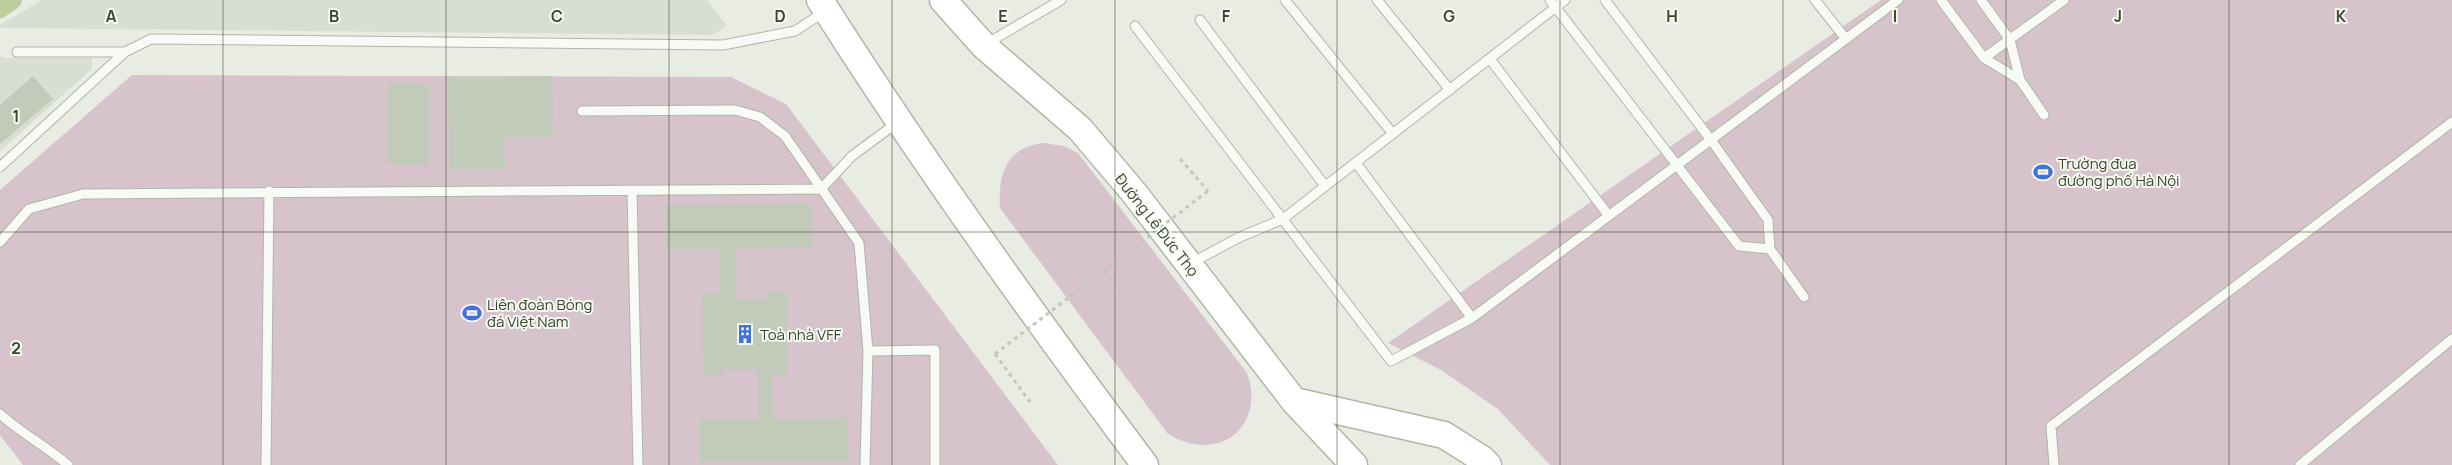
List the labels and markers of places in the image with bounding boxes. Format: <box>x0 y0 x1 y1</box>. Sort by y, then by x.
place label: Trường đua đường phố Hà Nội <box>2058 153 2180 191</box>
sports icon: Trường đua đường phố Hà Nội <box>2032 161 2054 183</box>
place label: Liên đoàn Bóng đá Việt Nam <box>487 294 592 332</box>
sports icon: Liên đoàn Bóng đá Việt Nam <box>461 302 483 324</box>
building icon: Toà nhà VFF <box>734 323 756 345</box>
place label: Toà nhà VFF <box>760 324 842 345</box>

